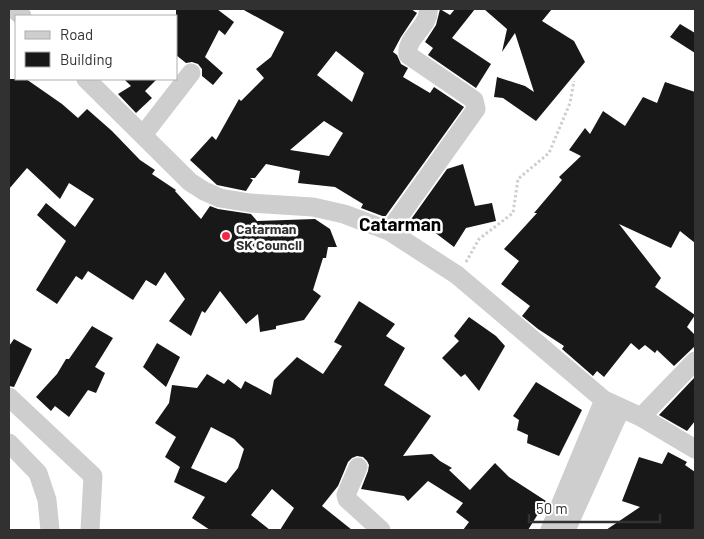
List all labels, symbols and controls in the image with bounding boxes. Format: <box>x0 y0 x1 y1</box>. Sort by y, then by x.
legend <box>15 15 178 80</box>
text: Road <box>60 25 93 43</box>
text: Building <box>60 50 113 68</box>
district label: Catarman <box>359 212 441 235</box>
place label: Catarman SK Council <box>236 220 302 253</box>
marker: Catarman SK Council <box>220 230 232 242</box>
scale bar <box>529 492 660 524</box>
text: 50 m <box>536 499 568 517</box>

